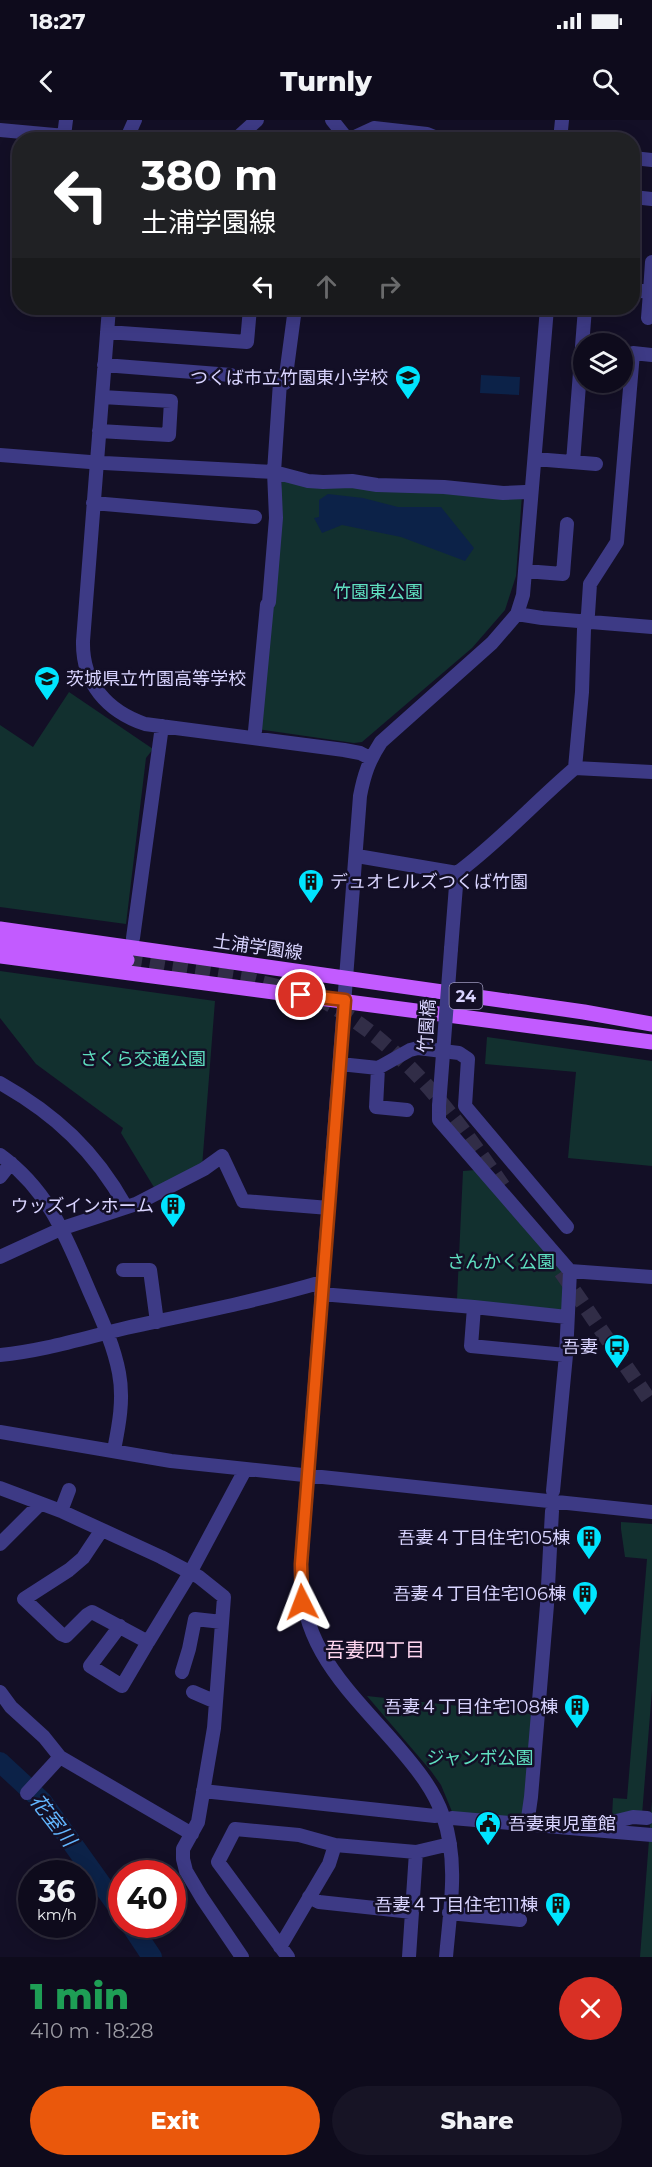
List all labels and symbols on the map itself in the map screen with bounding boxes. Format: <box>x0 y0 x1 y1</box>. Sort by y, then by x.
school or university icon: つくば市立竹園東小学校 <box>393 363 423 401</box>
place label: つくば市立竹園東小学校 <box>190 367 388 389</box>
park label: 竹園東公園 <box>333 581 423 603</box>
school or university icon: 茨城県立竹園高等学校 <box>32 664 62 702</box>
place label: 茨城県立竹園高等学校 <box>66 668 246 690</box>
building icon: デュオヒルズつくば竹園 <box>296 867 326 905</box>
place label: デュオヒルズつくば竹園 <box>330 871 528 893</box>
street label: 土浦学園線 <box>212 930 304 964</box>
pin <box>275 969 326 1020</box>
road number: 24 <box>450 983 482 1009</box>
street label: 竹園橋 <box>414 998 440 1054</box>
park label: さくら交通公園 <box>80 1048 206 1070</box>
building icon: ウッズインホーム <box>158 1191 188 1229</box>
place label: ウッズインホーム <box>11 1195 154 1217</box>
park label: さんかく公園 <box>447 1251 555 1273</box>
bus stop icon: 吾妻 <box>602 1332 632 1370</box>
place label: 吾妻 <box>562 1336 598 1358</box>
building icon: 吾妻４丁目住宅105棟 <box>574 1523 604 1561</box>
place label: 吾妻４丁目住宅105棟 <box>397 1527 570 1549</box>
position arrow <box>270 1570 334 1634</box>
building icon: 吾妻４丁目住宅106棟 <box>570 1579 600 1617</box>
place label: 吾妻４丁目住宅106棟 <box>393 1583 566 1605</box>
district label: 吾妻四丁目 <box>325 1638 425 1662</box>
building icon: 吾妻４丁目住宅108棟 <box>562 1692 592 1730</box>
place label: 吾妻４丁目住宅108棟 <box>384 1696 558 1718</box>
park label: ジャンボ公園 <box>426 1747 534 1769</box>
water label: 花室川 <box>25 1789 82 1853</box>
public building icon: 吾妻東児童館 <box>473 1809 503 1847</box>
place label: 吾妻東児童館 <box>508 1813 616 1835</box>
speed limit sign: 40 <box>108 1860 186 1938</box>
building icon: 吾妻４丁目住宅111棟 <box>543 1890 573 1928</box>
place label: 吾妻４丁目住宅111棟 <box>375 1894 538 1916</box>

